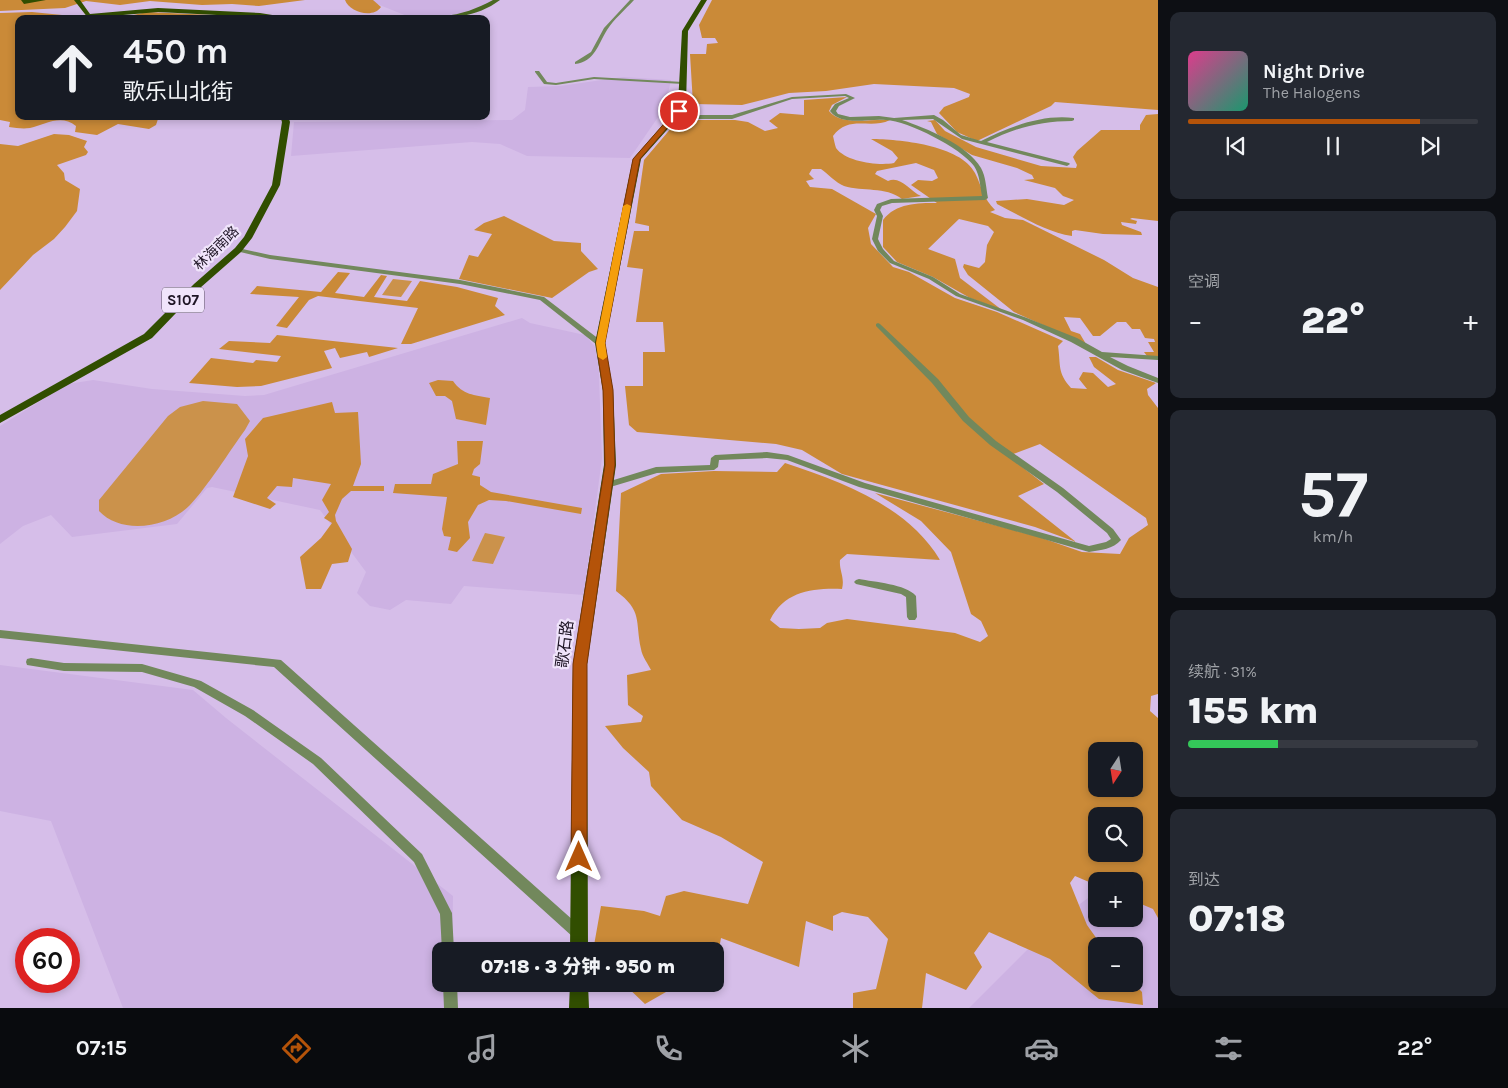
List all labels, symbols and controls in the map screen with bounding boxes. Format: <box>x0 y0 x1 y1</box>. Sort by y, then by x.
text: 450 m <box>123 31 228 72</box>
icon: ahead <box>40 35 105 100</box>
text: Night Drive <box>1263 61 1365 83</box>
text: 歌乐山北街 <box>123 79 233 105</box>
text: The Halogens <box>1263 83 1361 102</box>
pin <box>658 90 700 132</box>
icon: arrive <box>665 97 693 125</box>
icon: previous <box>1222 132 1250 160</box>
icon: pause <box>1319 132 1347 160</box>
icon: next <box>1416 132 1444 160</box>
street label: 林海南路 <box>190 223 242 274</box>
text: 空调 <box>1188 272 1220 291</box>
road number: S107 <box>162 288 204 312</box>
text: 22° <box>1301 298 1365 343</box>
text: − <box>1188 304 1203 337</box>
text: + <box>1463 304 1478 337</box>
text: 57 <box>1298 456 1368 532</box>
text: km/h <box>1313 527 1353 546</box>
street label: 歌石路 <box>552 619 577 669</box>
text: 续航 · 31% <box>1188 662 1257 681</box>
text: 155 km <box>1188 688 1319 733</box>
north arrow <box>1088 742 1142 798</box>
map controls <box>1088 742 1143 992</box>
button: search <box>1088 807 1143 862</box>
position arrow <box>552 830 604 882</box>
text: 到达 <box>1188 870 1220 889</box>
button: + <box>1088 872 1143 927</box>
text: 07:18 <box>1188 896 1286 941</box>
speed limit sign: 60 <box>15 928 80 993</box>
button: − <box>1088 937 1143 992</box>
text: 07:18 · 3 分钟 · 950 m <box>481 956 675 978</box>
icon: directions <box>279 1031 314 1066</box>
icon: music <box>465 1031 500 1066</box>
icon: phone <box>651 1031 686 1066</box>
icon: climate <box>838 1031 873 1066</box>
icon: car <box>1024 1031 1059 1066</box>
icon: filters <box>1211 1031 1246 1066</box>
text: 07:15 <box>76 1035 127 1061</box>
text: 22° <box>1397 1035 1432 1061</box>

